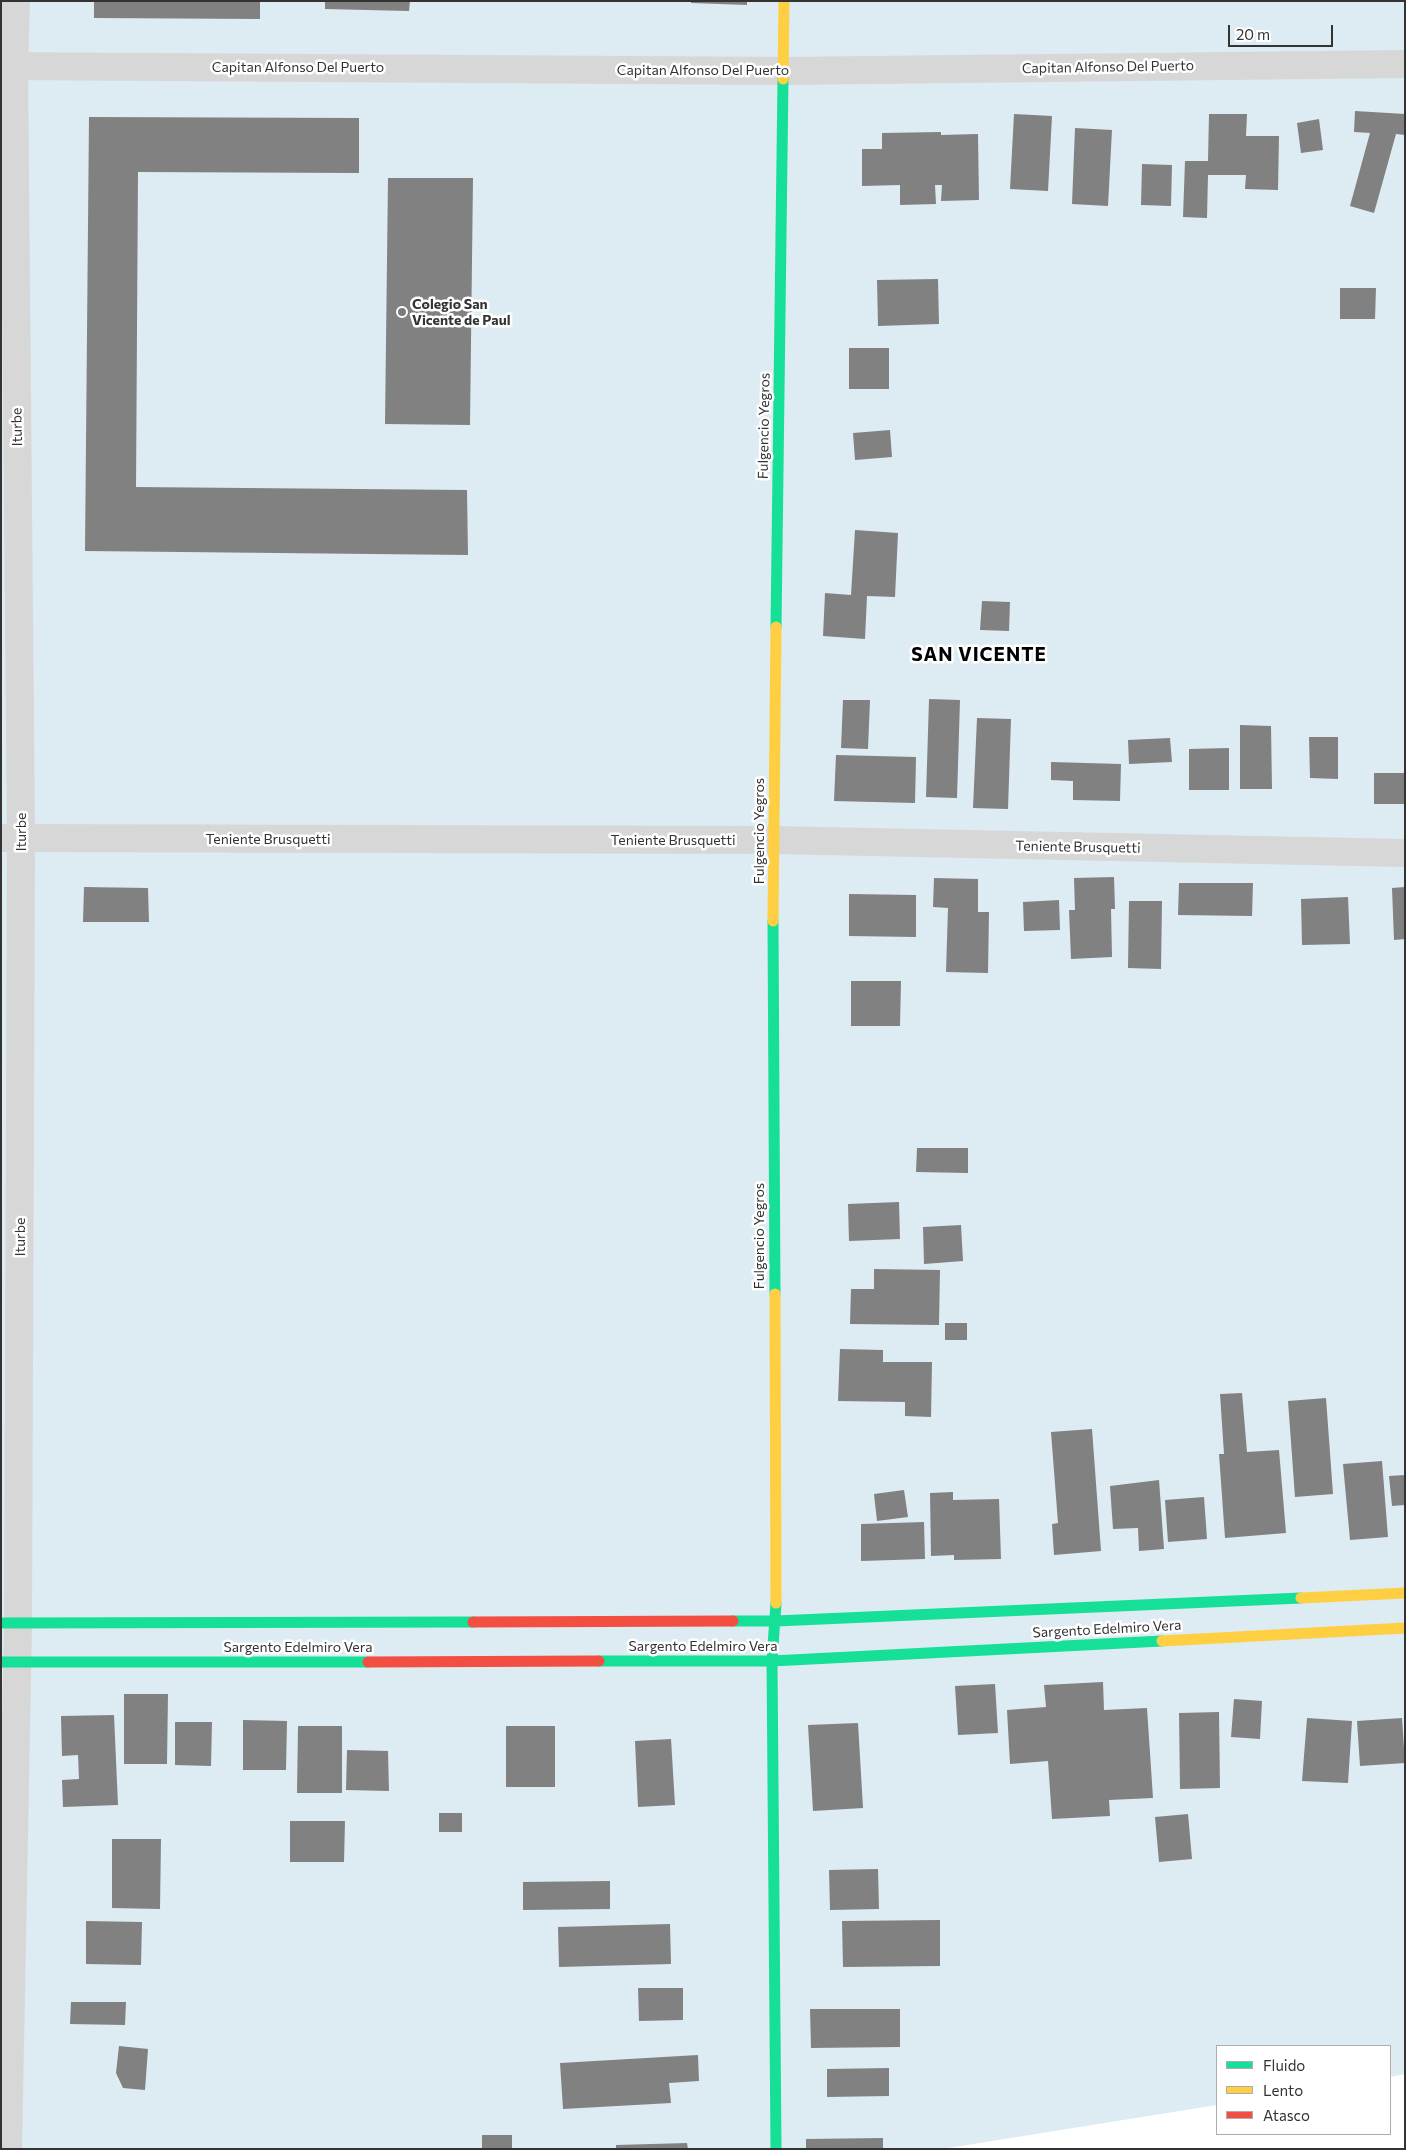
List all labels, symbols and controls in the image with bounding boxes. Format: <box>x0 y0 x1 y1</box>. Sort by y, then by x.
scale bar <box>1231 15 1336 47</box>
text: 20 m <box>1236 25 1270 43</box>
street label: Capitan Alfonso Del Puerto <box>1022 57 1194 77</box>
street label: Capitan Alfonso Del Puerto <box>212 59 384 75</box>
street label: Capitan Alfonso Del Puerto <box>617 62 789 78</box>
place label: Colegio San Vicente de Paul <box>412 296 510 328</box>
marker: Colegio San Vicente de Paul <box>396 306 408 318</box>
street label: Fulgencio Yegros <box>755 373 773 479</box>
street label: Iturbe <box>8 407 26 447</box>
district label: SAN VICENTE <box>910 644 1048 666</box>
street label: Fulgencio Yegros <box>751 778 767 884</box>
street label: Iturbe <box>13 813 29 851</box>
street label: Teniente Brusquetti <box>205 831 331 847</box>
street label: Teniente Brusquetti <box>610 832 736 848</box>
street label: Teniente Brusquetti <box>1015 838 1141 856</box>
street label: Fulgencio Yegros <box>751 1183 767 1289</box>
street label: Iturbe <box>12 1218 28 1256</box>
street label: Sargento Edelmiro Vera <box>1032 1617 1182 1641</box>
street label: Sargento Edelmiro Vera <box>628 1638 778 1654</box>
street label: Sargento Edelmiro Vera <box>223 1639 373 1655</box>
legend <box>1216 2045 1391 2135</box>
text: Fluido <box>1263 2056 1305 2074</box>
text: Lento <box>1263 2081 1303 2099</box>
text: Atasco <box>1263 2106 1310 2124</box>

